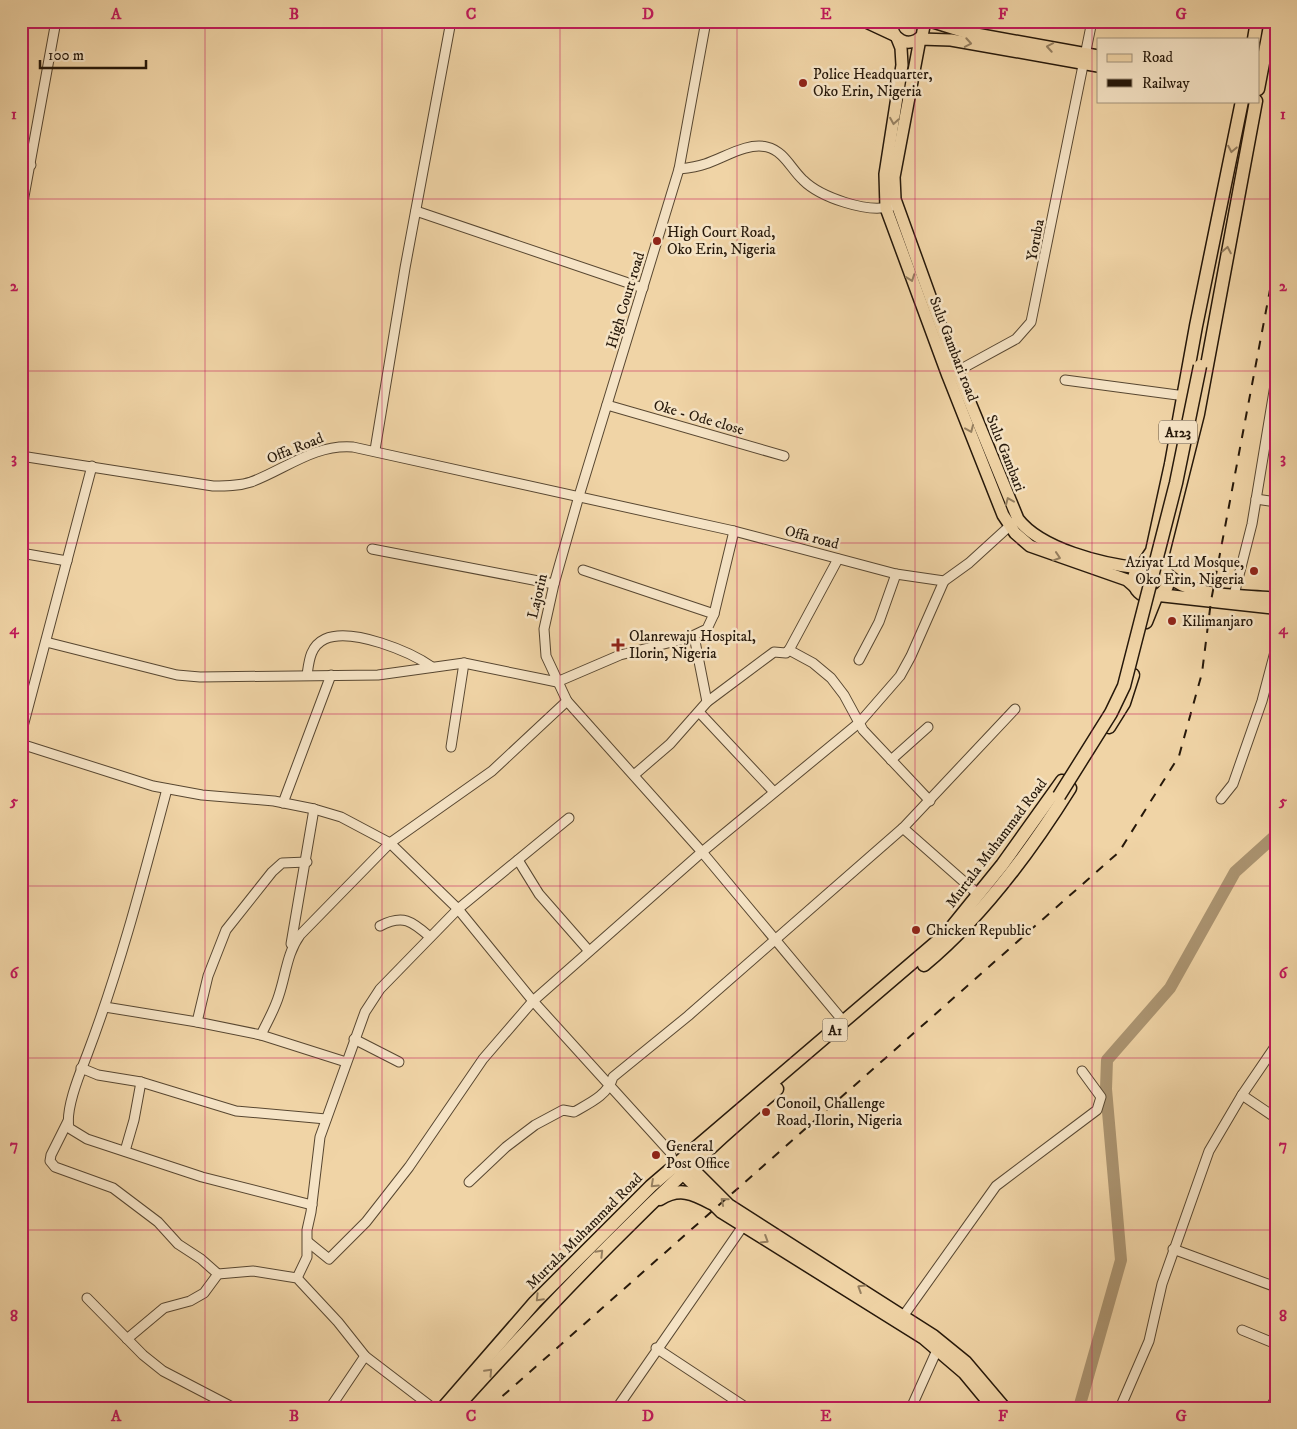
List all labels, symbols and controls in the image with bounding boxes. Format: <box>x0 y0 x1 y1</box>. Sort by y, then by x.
text: A <box>110 4 122 24</box>
text: B <box>289 4 299 24</box>
text: C <box>466 4 476 24</box>
text: D <box>642 4 654 24</box>
text: E <box>820 4 832 24</box>
text: F <box>998 4 1008 24</box>
text: G <box>1175 4 1187 24</box>
one-way arrow <box>964 37 972 47</box>
scale bar <box>40 38 146 70</box>
legend <box>1097 38 1260 102</box>
one-way arrow <box>1046 43 1055 53</box>
text: 100 m <box>48 46 84 65</box>
text: Road <box>1142 48 1174 67</box>
place label: Police Headquarter, Oko Erin, Nigeria <box>813 65 932 101</box>
text: Railway <box>1142 74 1190 93</box>
marker: Police Headquarter, Oko Erin, Nigeria <box>797 77 809 89</box>
text: 1 <box>11 104 17 124</box>
text: 1 <box>1280 104 1286 124</box>
one-way arrow <box>889 116 899 125</box>
one-way arrow <box>1228 145 1238 153</box>
street label: Yoruba <box>1022 217 1049 263</box>
place label: High Court Road, Oko Erin, Nigeria <box>667 223 776 259</box>
marker: High Court Road, Oko Erin, Nigeria <box>651 235 663 247</box>
one-way arrow <box>1222 246 1232 255</box>
street label: High Court road <box>602 249 649 351</box>
one-way arrow <box>905 273 915 282</box>
text: 2 <box>10 276 19 296</box>
text: 2 <box>1279 276 1288 296</box>
street label: Sulu Gambari road <box>925 294 982 405</box>
street label: Oke - Ode close <box>651 395 746 440</box>
street label: Sulu Gambari <box>982 412 1030 494</box>
road number: A123 <box>1159 421 1197 444</box>
one-way arrow <box>964 424 975 433</box>
street label: Offa Road <box>264 428 327 468</box>
text: 3 <box>11 448 17 468</box>
text: 3 <box>1280 448 1286 468</box>
one-way arrow <box>1005 497 1015 505</box>
street label: Offa road <box>783 521 842 554</box>
one-way arrow <box>1052 551 1061 561</box>
place label: Aziyat Ltd Mosque, Oko Erin, Nigeria <box>1126 553 1245 589</box>
marker: Aziyat Ltd Mosque, Oko Erin, Nigeria <box>1248 565 1260 577</box>
street label: Lajorin <box>523 572 552 620</box>
place label: Kilimanjaro <box>1182 612 1253 631</box>
marker: Kilimanjaro <box>1166 615 1178 627</box>
text: 4 <box>8 619 19 639</box>
text: 4 <box>1277 619 1288 639</box>
place label: Olanrewaju Hospital, Ilorin, Nigeria <box>629 627 756 663</box>
marker: Olanrewaju Hospital, Ilorin, Nigeria <box>611 638 625 652</box>
street label: Murtala Muhammad Road <box>941 774 1052 912</box>
text: 5 <box>9 791 18 811</box>
text: 5 <box>1278 791 1287 811</box>
place label: Chicken Republic <box>926 921 1032 940</box>
marker: Chicken Republic <box>910 924 922 936</box>
text: 6 <box>10 963 20 983</box>
text: 6 <box>1279 963 1289 983</box>
road number: A1 <box>822 1018 848 1042</box>
place label: Conoil, Challenge Road, Ilorin, Nigeria <box>776 1094 903 1130</box>
marker: Conoil, Challenge Road, Ilorin, Nigeria <box>760 1106 772 1118</box>
text: 7 <box>10 1135 18 1155</box>
text: 7 <box>1279 1135 1287 1155</box>
place label: General Post Office <box>666 1137 730 1173</box>
marker: General Post Office <box>650 1149 662 1161</box>
street label: Murtala Muhammad Road <box>522 1169 647 1294</box>
one-way arrow <box>651 1178 660 1187</box>
one-way arrow <box>721 1198 730 1206</box>
one-way arrow <box>760 1234 769 1243</box>
one-way arrow <box>594 1250 603 1259</box>
one-way arrow <box>857 1284 866 1294</box>
one-way arrow <box>536 1292 545 1301</box>
text: 8 <box>10 1306 18 1326</box>
text: 8 <box>1279 1306 1287 1326</box>
one-way arrow <box>483 1368 492 1377</box>
text: A <box>110 1406 122 1426</box>
text: B <box>289 1406 299 1426</box>
text: C <box>466 1406 476 1426</box>
text: D <box>642 1406 654 1426</box>
text: E <box>820 1406 832 1426</box>
text: F <box>998 1406 1008 1426</box>
text: G <box>1175 1406 1187 1426</box>

